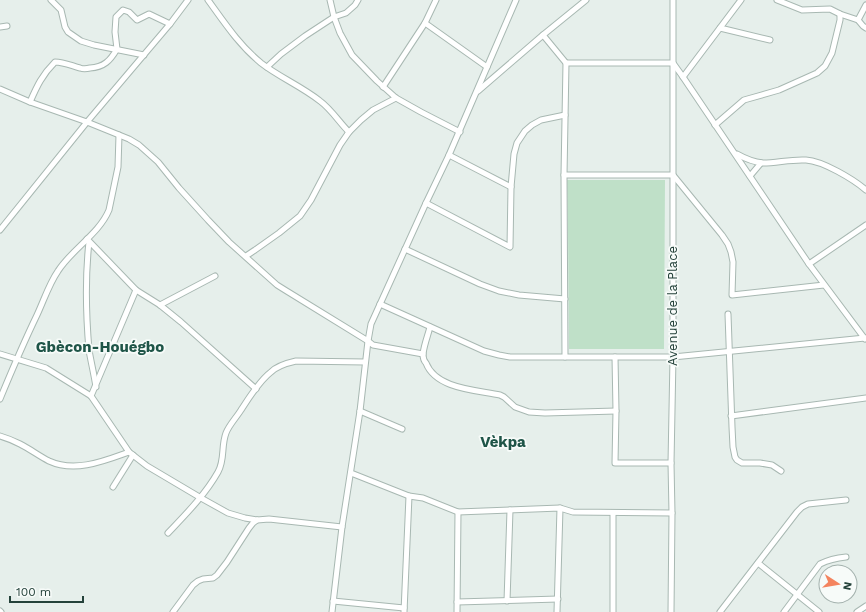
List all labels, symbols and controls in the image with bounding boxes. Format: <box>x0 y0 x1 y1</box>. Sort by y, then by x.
street label: Avenue de la Place <box>665 246 680 366</box>
district label: Gbècon-Houégbo <box>36 338 164 356</box>
district label: Vèkpa <box>480 433 526 451</box>
north arrow <box>818 564 858 604</box>
scale bar <box>10 578 83 604</box>
text: N <box>840 581 854 591</box>
text: 100 m <box>16 585 51 599</box>

